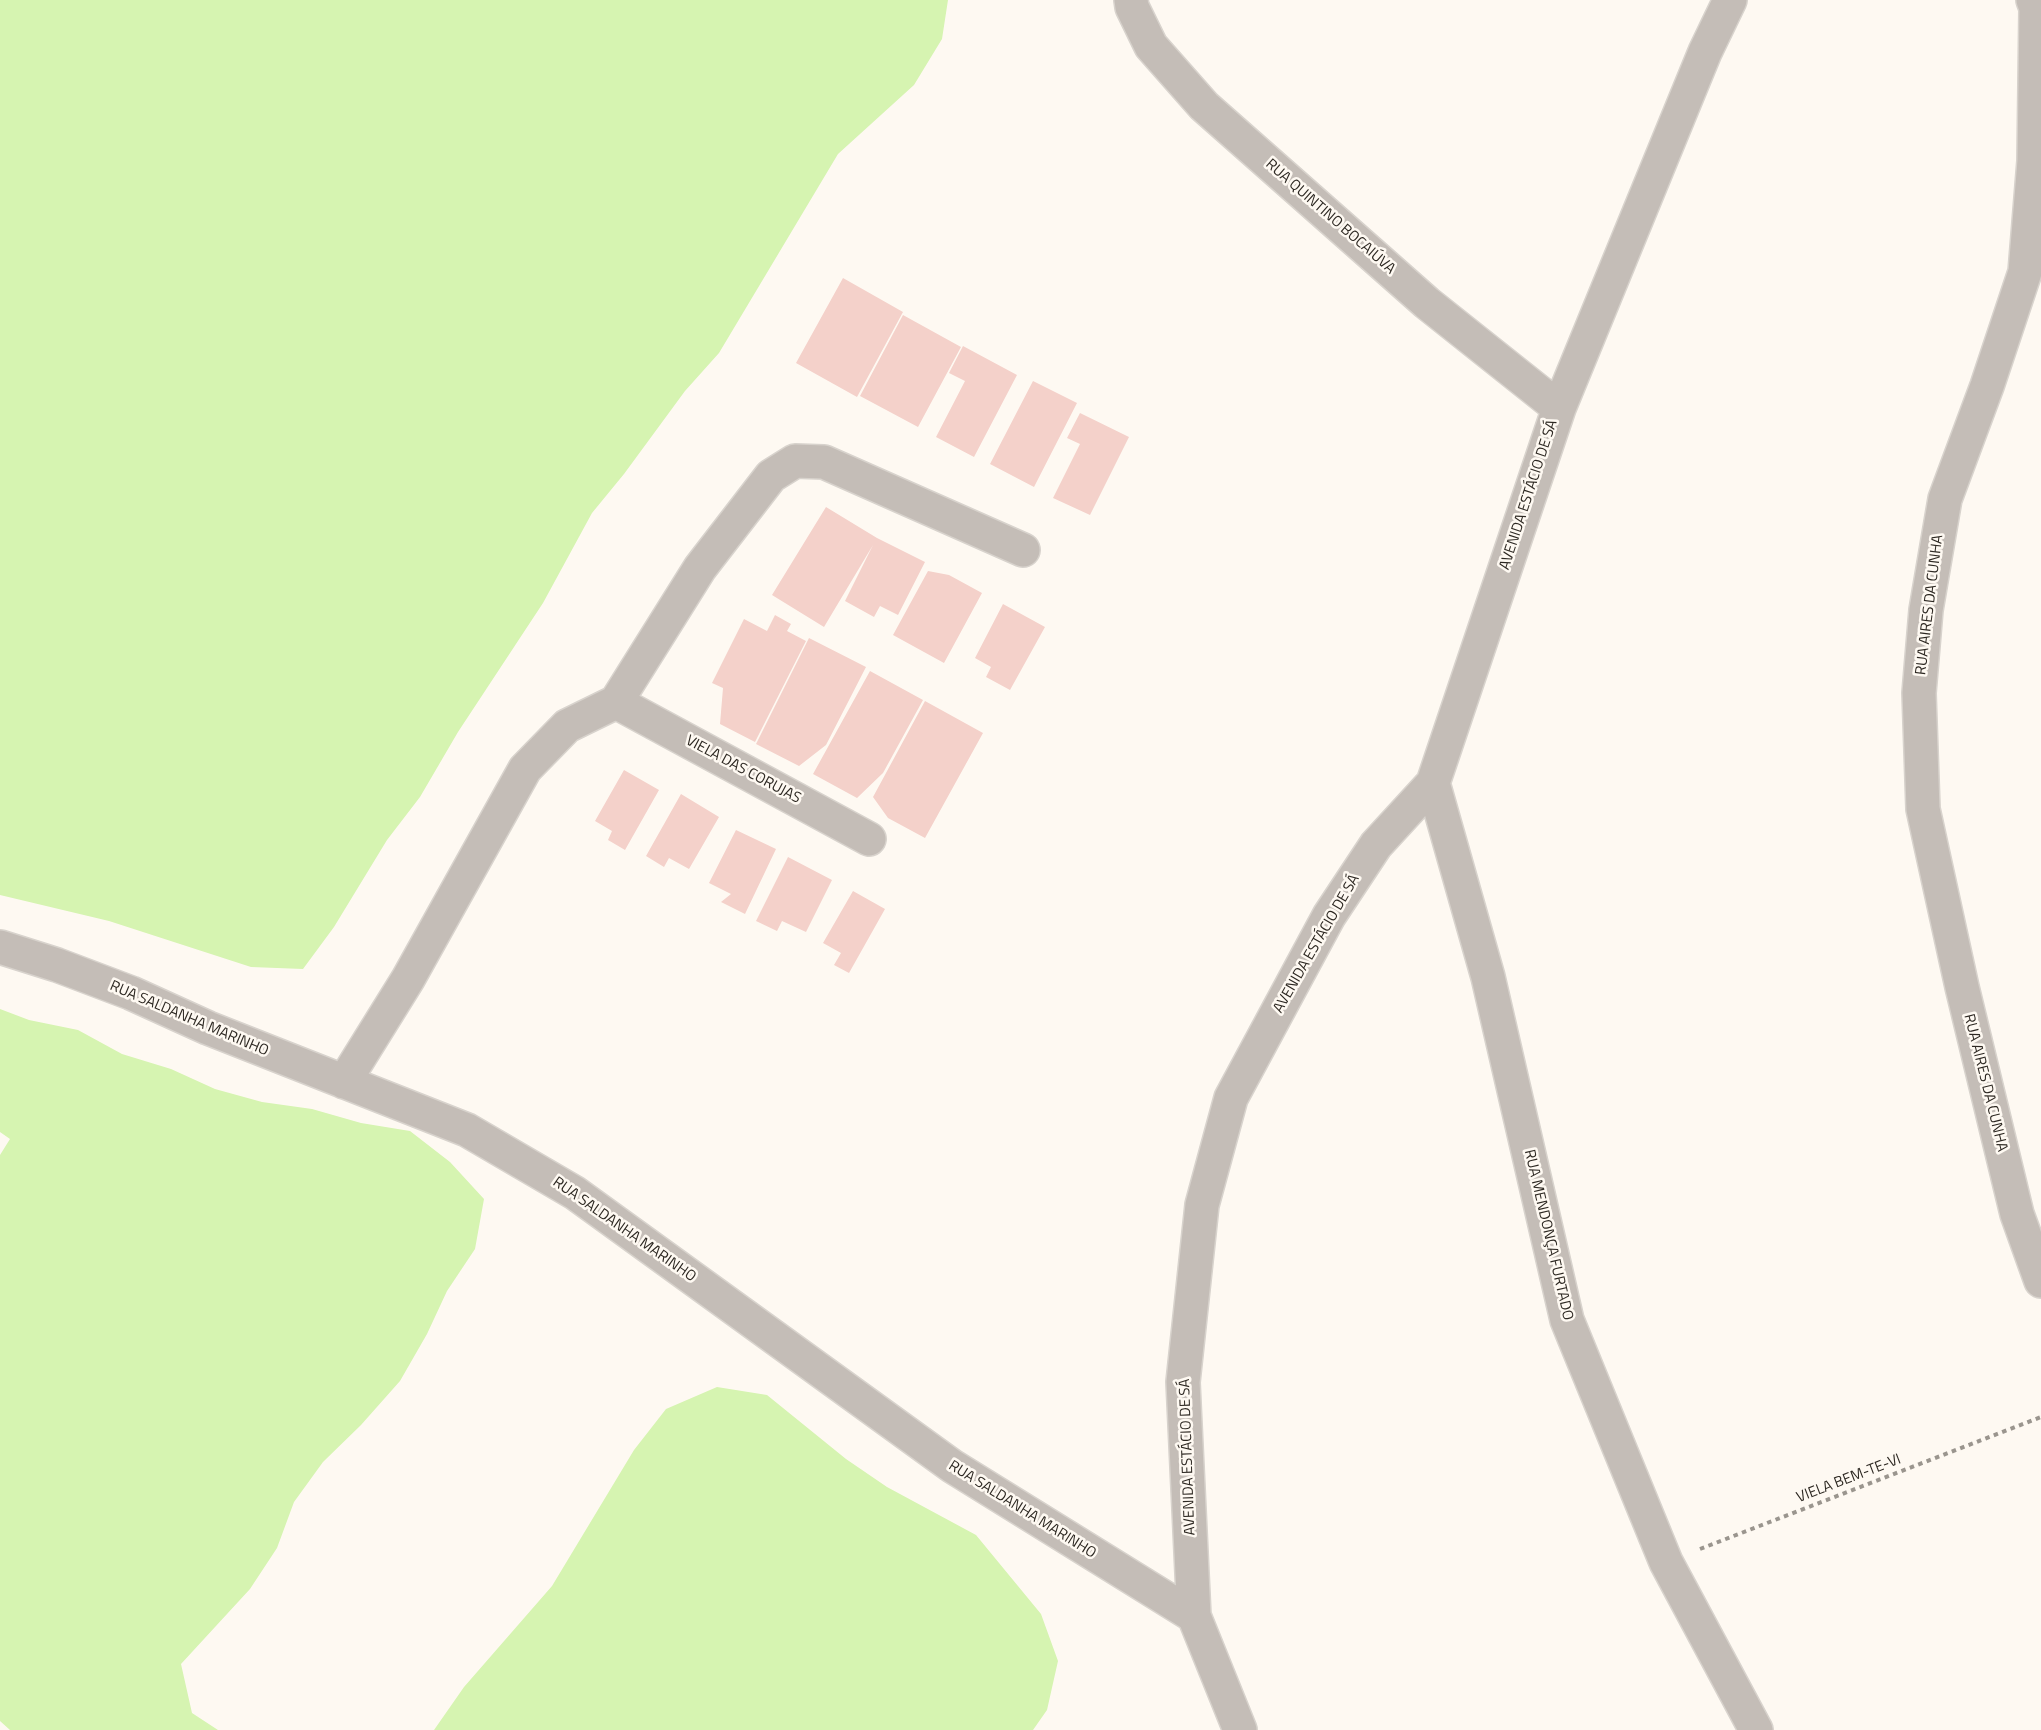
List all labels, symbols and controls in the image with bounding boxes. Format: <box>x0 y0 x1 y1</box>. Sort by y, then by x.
street label: RUA QUINTINO BOCAIÚVA <box>1261 156 1399 278</box>
street label: AVENIDA ESTÁCIO DE SÁ <box>1496 418 1562 572</box>
street label: RUA AIRES DA CUNHA <box>1912 534 1948 676</box>
street label: VIELA DAS CORUJAS <box>682 732 804 808</box>
street label: AVENIDA ESTÁCIO DE SÁ <box>1270 872 1364 1016</box>
street label: RUA SALDANHA MARINHO <box>107 977 271 1061</box>
street label: RUA AIRES DA CUNHA <box>1959 1012 2011 1154</box>
street label: RUA MENDONÇA FURTADO <box>1520 1148 1576 1322</box>
street label: RUA SALDANHA MARINHO <box>549 1174 699 1286</box>
street label: AVENIDA ESTÁCIO DE SÁ <box>1176 1378 1200 1536</box>
street label: VIELA BEM-TE-VI <box>1794 1451 1904 1507</box>
street label: RUA SALDANHA MARINHO <box>945 1457 1099 1563</box>

